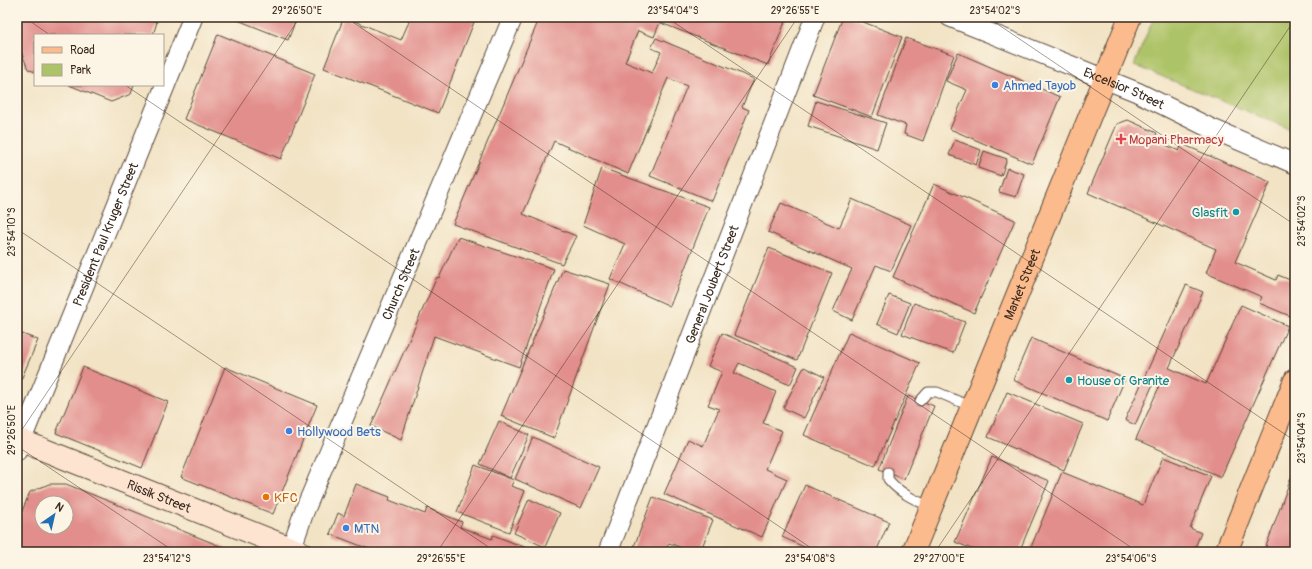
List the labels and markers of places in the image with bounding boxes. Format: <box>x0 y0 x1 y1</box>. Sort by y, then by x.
place label: Ahmed Tayob <box>1003 78 1076 94</box>
marker: Ahmed Tayob <box>990 80 1000 90</box>
place label: Mopani Pharmacy <box>1129 132 1224 148</box>
marker: Mopani Pharmacy <box>1116 134 1126 144</box>
place label: Glasfit <box>1192 205 1229 221</box>
marker: Glasfit <box>1231 207 1241 217</box>
place label: House of Granite <box>1077 373 1170 389</box>
marker: House of Granite <box>1064 375 1074 385</box>
place label: Hollywood Bets <box>297 424 381 440</box>
marker: Hollywood Bets <box>284 426 294 436</box>
place label: KFC <box>274 490 298 506</box>
marker: KFC <box>261 492 271 502</box>
place label: MTN <box>354 521 380 537</box>
marker: MTN <box>341 523 351 533</box>

